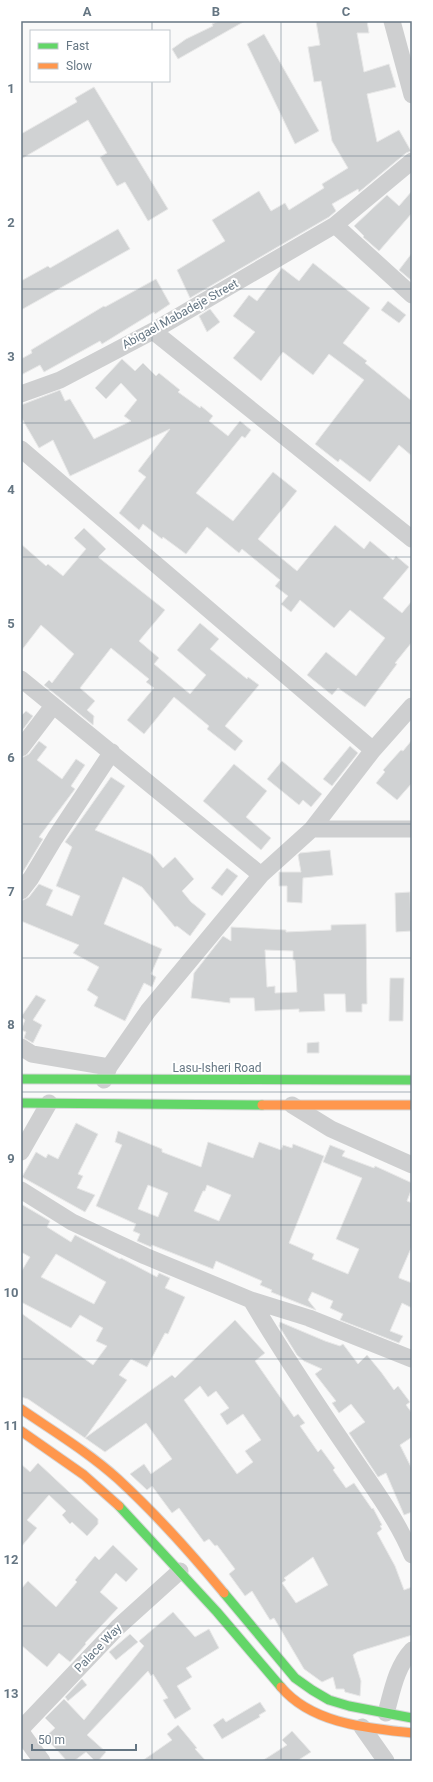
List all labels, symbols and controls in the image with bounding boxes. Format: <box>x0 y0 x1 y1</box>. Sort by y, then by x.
text: A <box>83 4 92 19</box>
text: B <box>212 4 220 19</box>
text: C <box>342 4 351 19</box>
legend <box>30 30 170 82</box>
text: Fast <box>66 39 89 53</box>
text: Slow <box>66 59 92 73</box>
text: 1 <box>7 81 15 96</box>
text: 2 <box>7 215 15 230</box>
street label: Abigael Mabadeje Street <box>120 276 240 352</box>
text: 3 <box>7 349 15 364</box>
text: 4 <box>7 482 15 497</box>
text: 5 <box>7 616 15 631</box>
text: 6 <box>7 750 15 765</box>
text: 7 <box>7 884 15 899</box>
text: 8 <box>7 1017 15 1032</box>
street label: Lasu-Isheri Road <box>172 1061 262 1075</box>
text: 9 <box>7 1151 15 1166</box>
text: 10 <box>4 1285 18 1300</box>
text: 11 <box>4 1418 18 1433</box>
text: 12 <box>4 1552 18 1567</box>
street label: Palace Way <box>72 1621 125 1675</box>
text: 13 <box>4 1686 18 1701</box>
scale bar <box>32 1726 136 1752</box>
text: 50 m <box>38 1733 65 1747</box>

